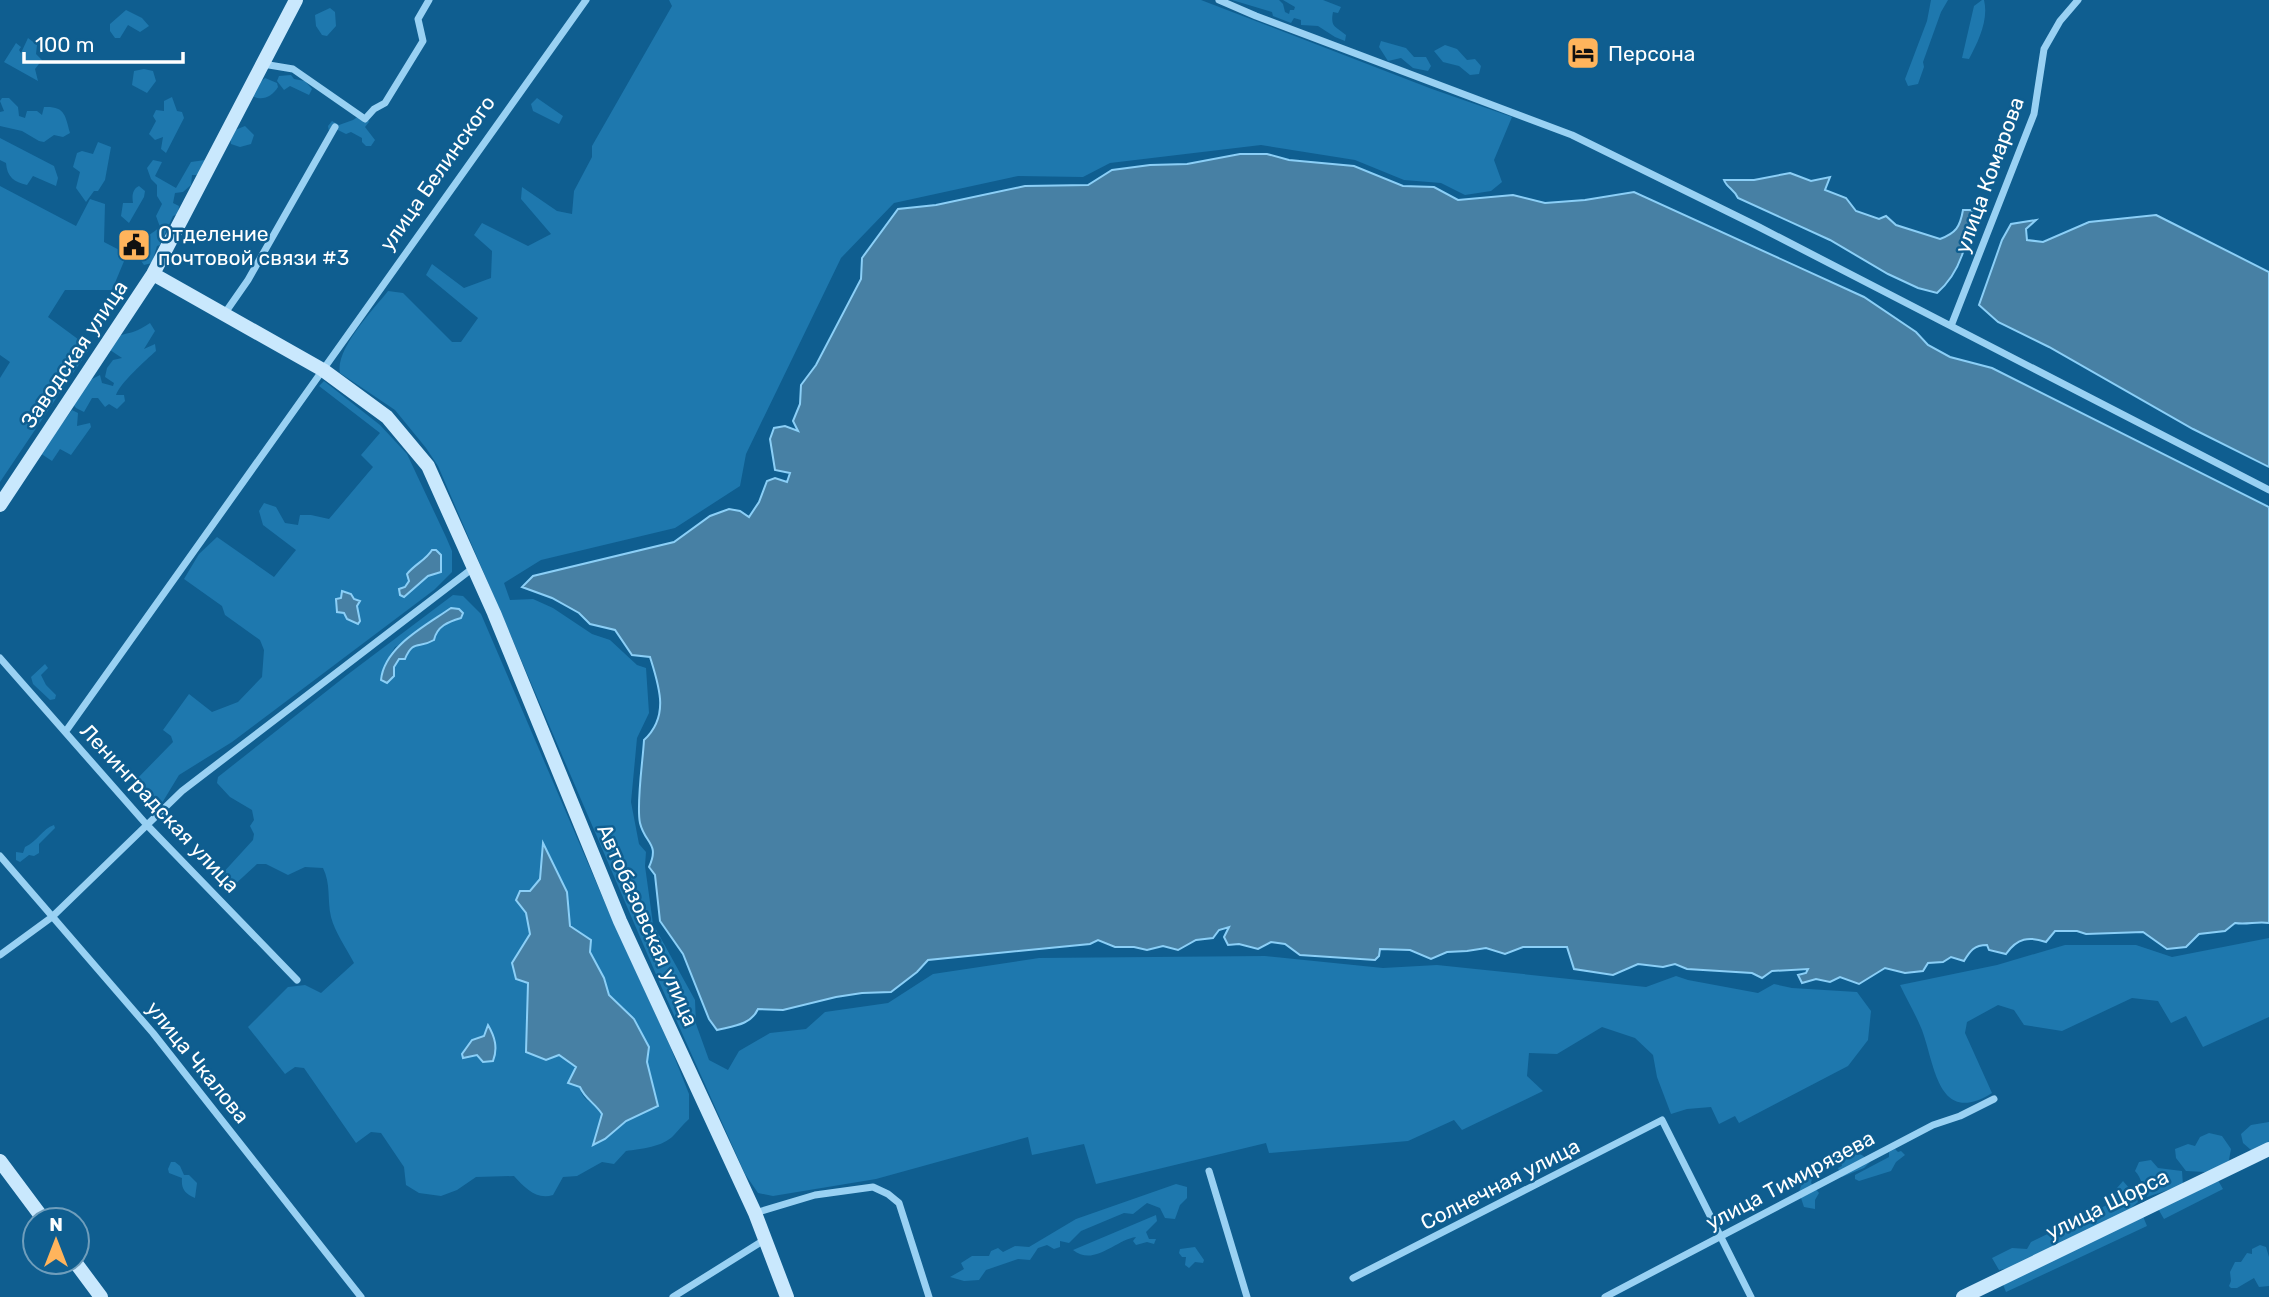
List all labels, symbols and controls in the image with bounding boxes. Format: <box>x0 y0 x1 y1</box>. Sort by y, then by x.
scale bar <box>24 21 184 65</box>
text: 100 m <box>35 32 94 57</box>
hotel icon: Персона <box>1564 34 1602 72</box>
place label: Персона <box>1608 41 1695 66</box>
street label: улица Белинского <box>374 91 500 255</box>
street label: улица Комарова <box>1949 94 2029 256</box>
place label: Отделение почтовой связи #3 <box>158 221 349 270</box>
public building icon: Отделение почтовой связи #3 <box>115 226 153 264</box>
street label: Заводская улица <box>15 276 133 432</box>
street label: Ленинградская улица <box>75 718 245 898</box>
street label: Автобазовская улица <box>592 820 704 1030</box>
street label: улица Чкалова <box>141 996 255 1128</box>
street label: улица Тимирязева <box>1701 1125 1879 1235</box>
street label: Солнечная улица <box>1416 1133 1584 1235</box>
street label: улица Щорса <box>2041 1163 2173 1245</box>
north arrow <box>21 1206 91 1276</box>
text: N <box>49 1213 63 1236</box>

